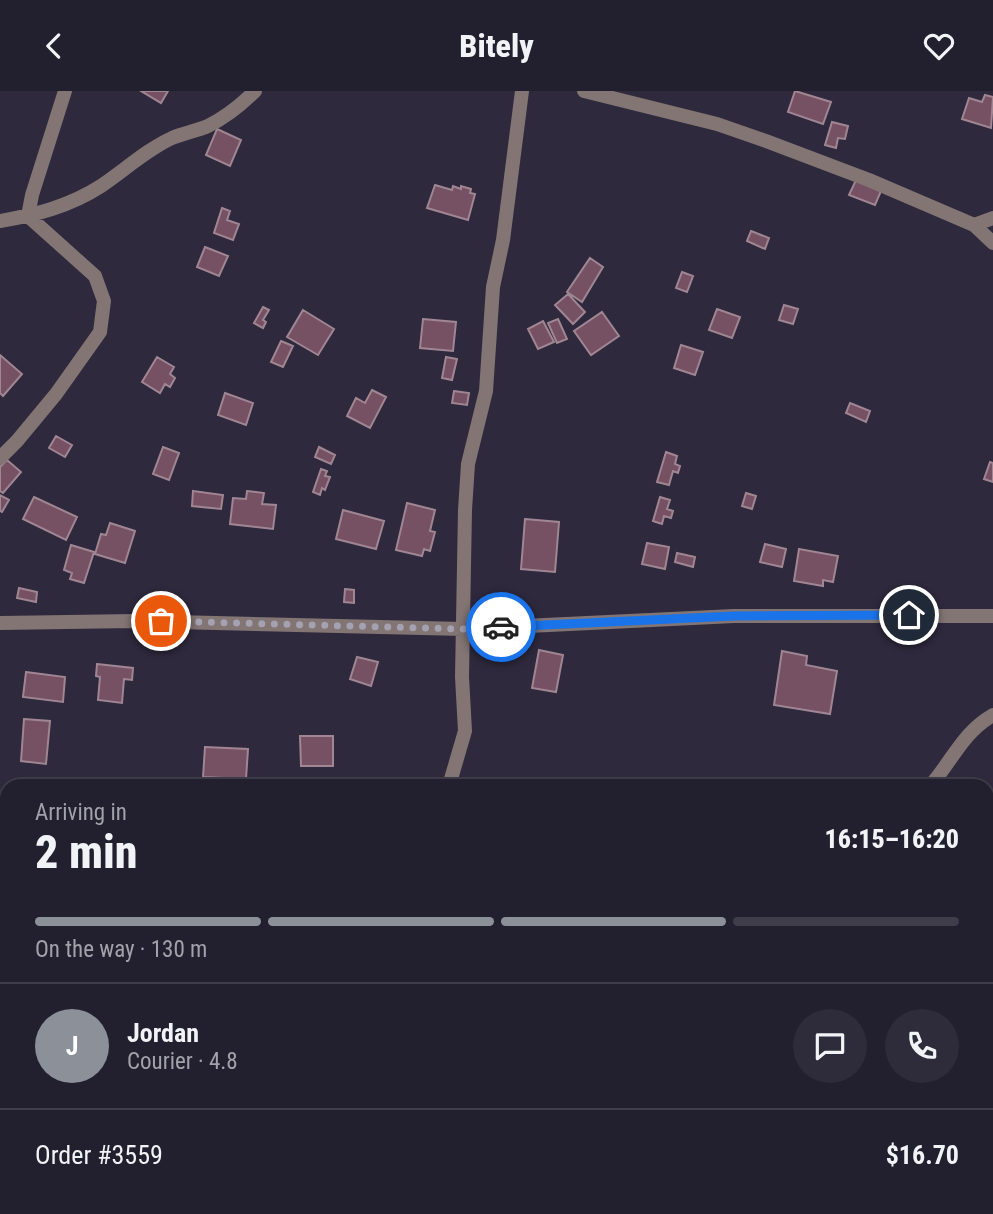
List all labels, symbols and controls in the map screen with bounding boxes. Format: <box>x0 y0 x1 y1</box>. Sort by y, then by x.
icon: back <box>35 27 73 65</box>
text: Bitely <box>459 27 534 65</box>
icon: heart <box>920 27 958 65</box>
pin <box>879 585 939 645</box>
pin <box>131 591 191 651</box>
courier <box>466 592 536 662</box>
icon: home <box>890 596 928 634</box>
icon: bag <box>142 602 180 640</box>
icon: car <box>482 608 520 646</box>
text: Arriving in <box>35 799 127 826</box>
text: 16:15–16:20 <box>825 824 959 854</box>
text: 2 min <box>35 825 138 879</box>
text: On the way · 130 m <box>35 936 207 963</box>
button: chat <box>793 1009 867 1083</box>
button: phone <box>885 1009 959 1083</box>
text: Jordan <box>127 1018 199 1048</box>
text: J <box>66 1031 78 1061</box>
text: Courier · 4.8 <box>127 1048 238 1075</box>
text: Order #3559 <box>35 1140 163 1170</box>
text: $16.70 <box>886 1140 959 1170</box>

